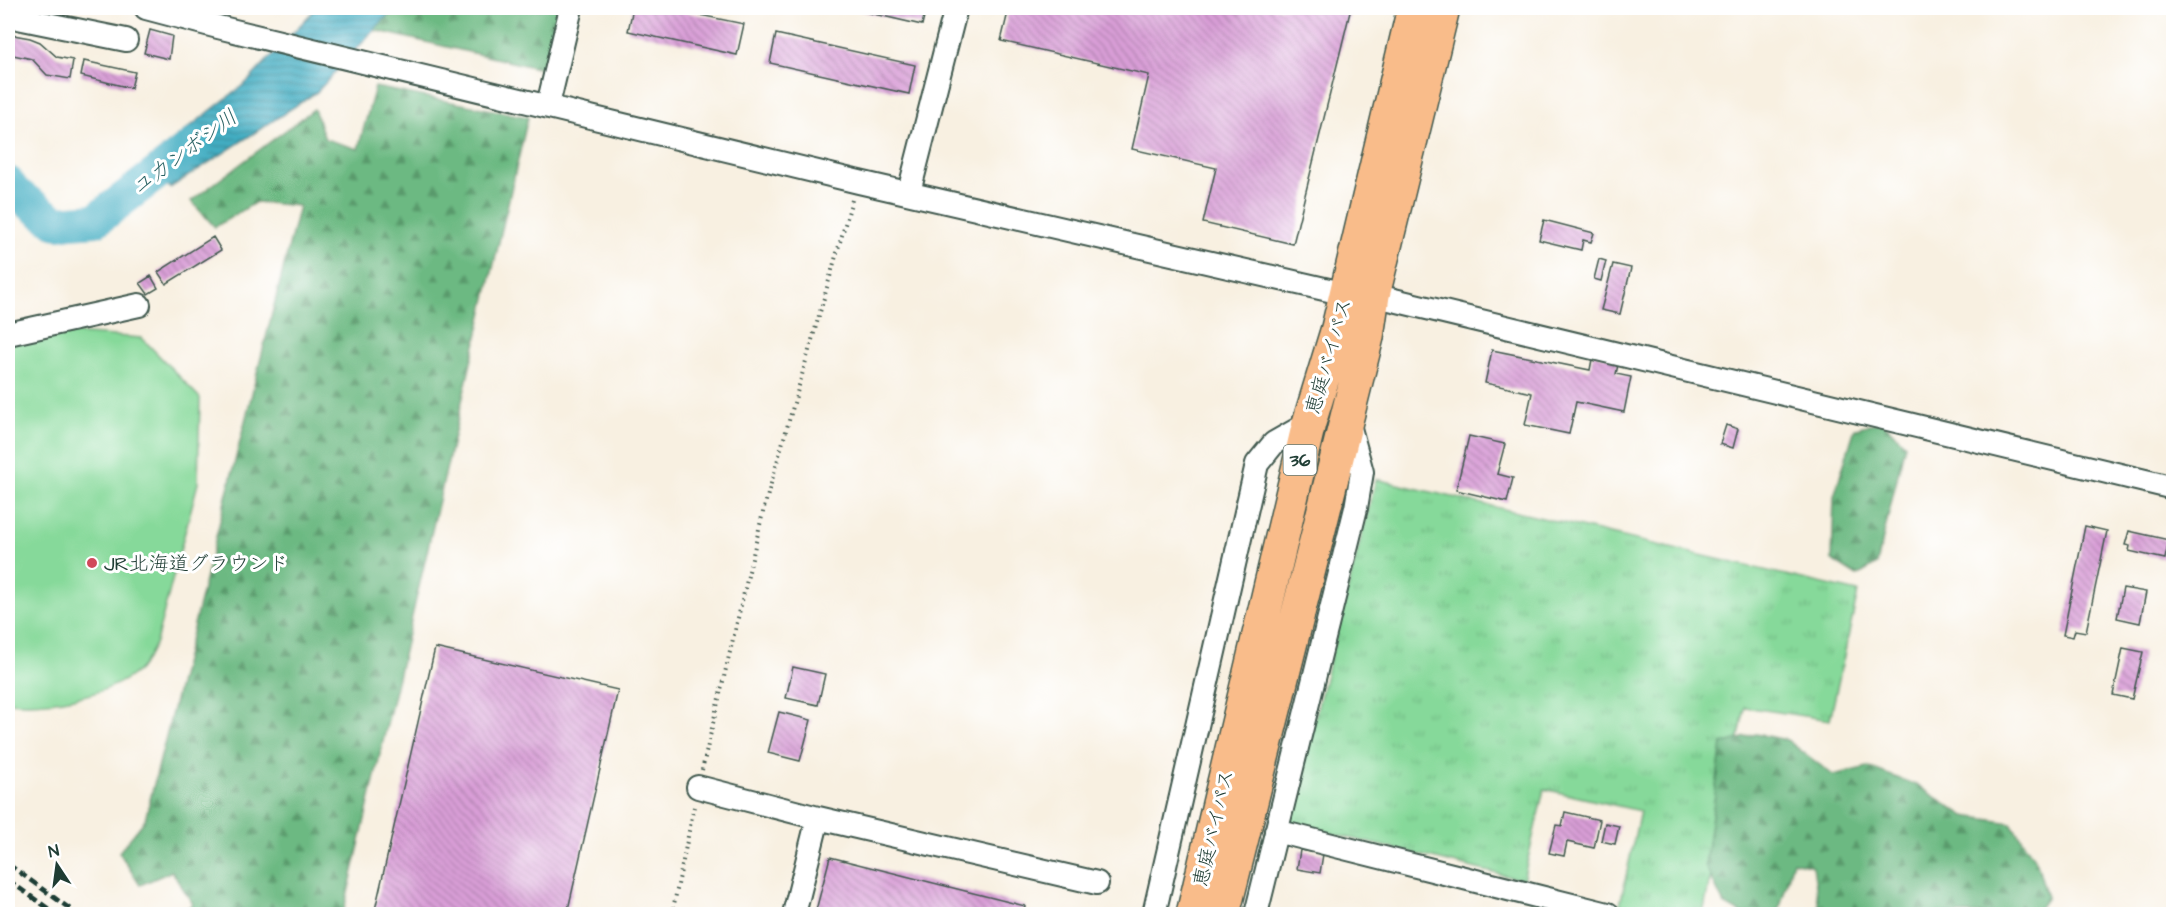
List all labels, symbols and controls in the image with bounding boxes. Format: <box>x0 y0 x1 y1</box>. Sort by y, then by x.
water label: ユカンボシ川 <box>125 103 243 202</box>
street label: 恵庭バイパス <box>1299 295 1359 418</box>
road number: 36 <box>1284 445 1316 475</box>
place label: JR北海道グラウンド <box>104 550 289 578</box>
marker: JR北海道グラウンド <box>85 556 99 570</box>
street label: 恵庭バイパス <box>1187 767 1241 890</box>
north arrow <box>27 835 87 895</box>
text: N <box>46 840 61 863</box>

